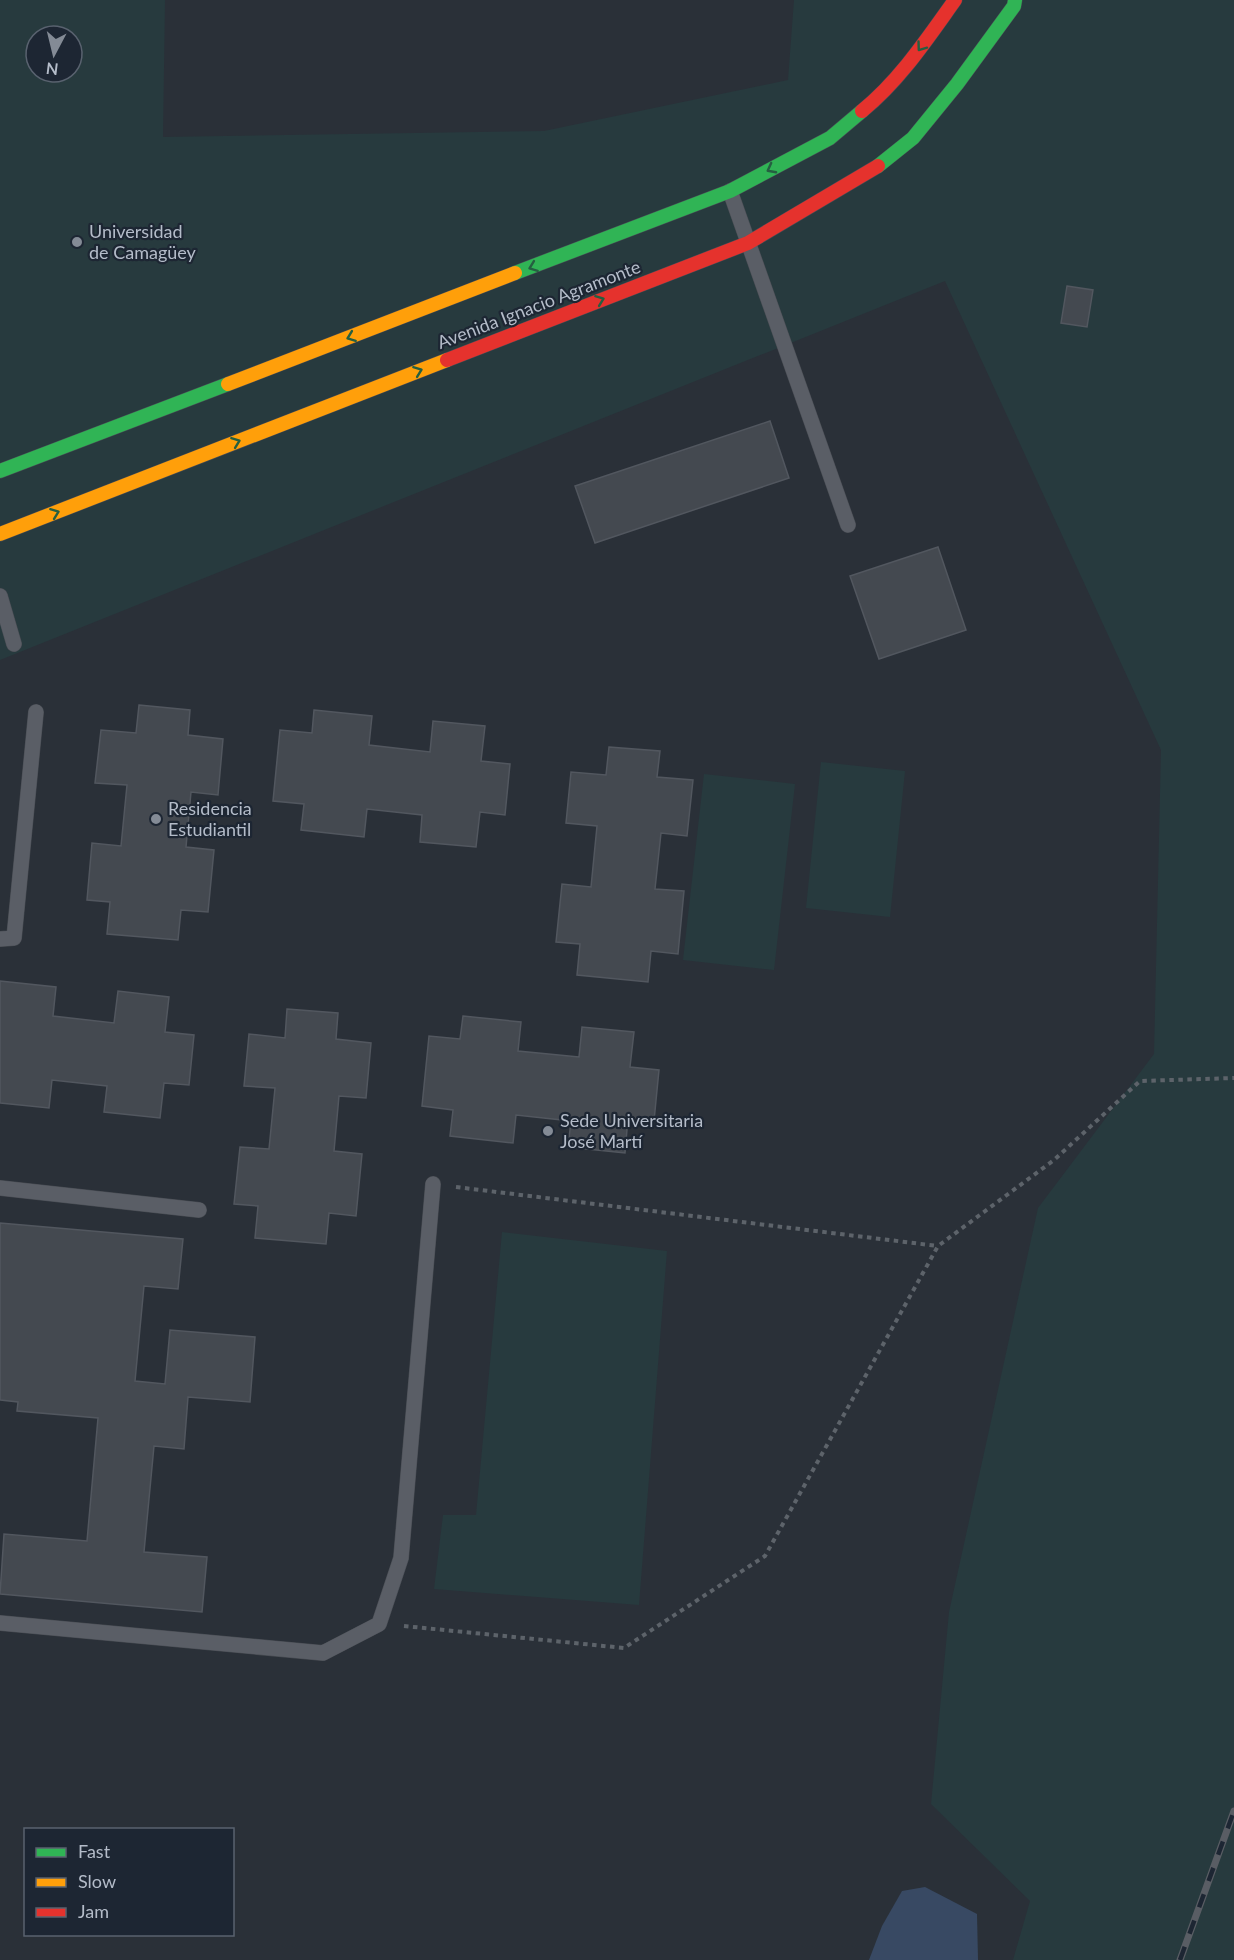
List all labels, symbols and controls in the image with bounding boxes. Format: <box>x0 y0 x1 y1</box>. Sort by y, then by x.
north arrow <box>24 24 84 84</box>
one-way arrow <box>917 41 928 52</box>
text: N <box>45 59 59 80</box>
one-way arrow <box>767 162 778 173</box>
place label: Universidad de Camagüey <box>89 220 197 263</box>
marker: Universidad de Camagüey <box>70 235 84 249</box>
street label: Avenida Ignacio Agramonte <box>434 255 643 353</box>
one-way arrow <box>528 259 539 272</box>
one-way arrow <box>594 295 604 308</box>
one-way arrow <box>346 329 357 342</box>
one-way arrow <box>412 366 423 378</box>
one-way arrow <box>230 437 241 449</box>
one-way arrow <box>49 507 59 520</box>
place label: Residencia Estudiantil <box>168 797 252 840</box>
marker: Residencia Estudiantil <box>149 812 163 826</box>
place label: Sede Universitaria José Martí <box>560 1109 703 1152</box>
marker: Sede Universitaria José Martí <box>541 1124 555 1138</box>
legend <box>24 1828 234 1936</box>
text: Fast <box>78 1840 111 1862</box>
text: Slow <box>78 1870 116 1892</box>
text: Jam <box>78 1900 109 1922</box>

